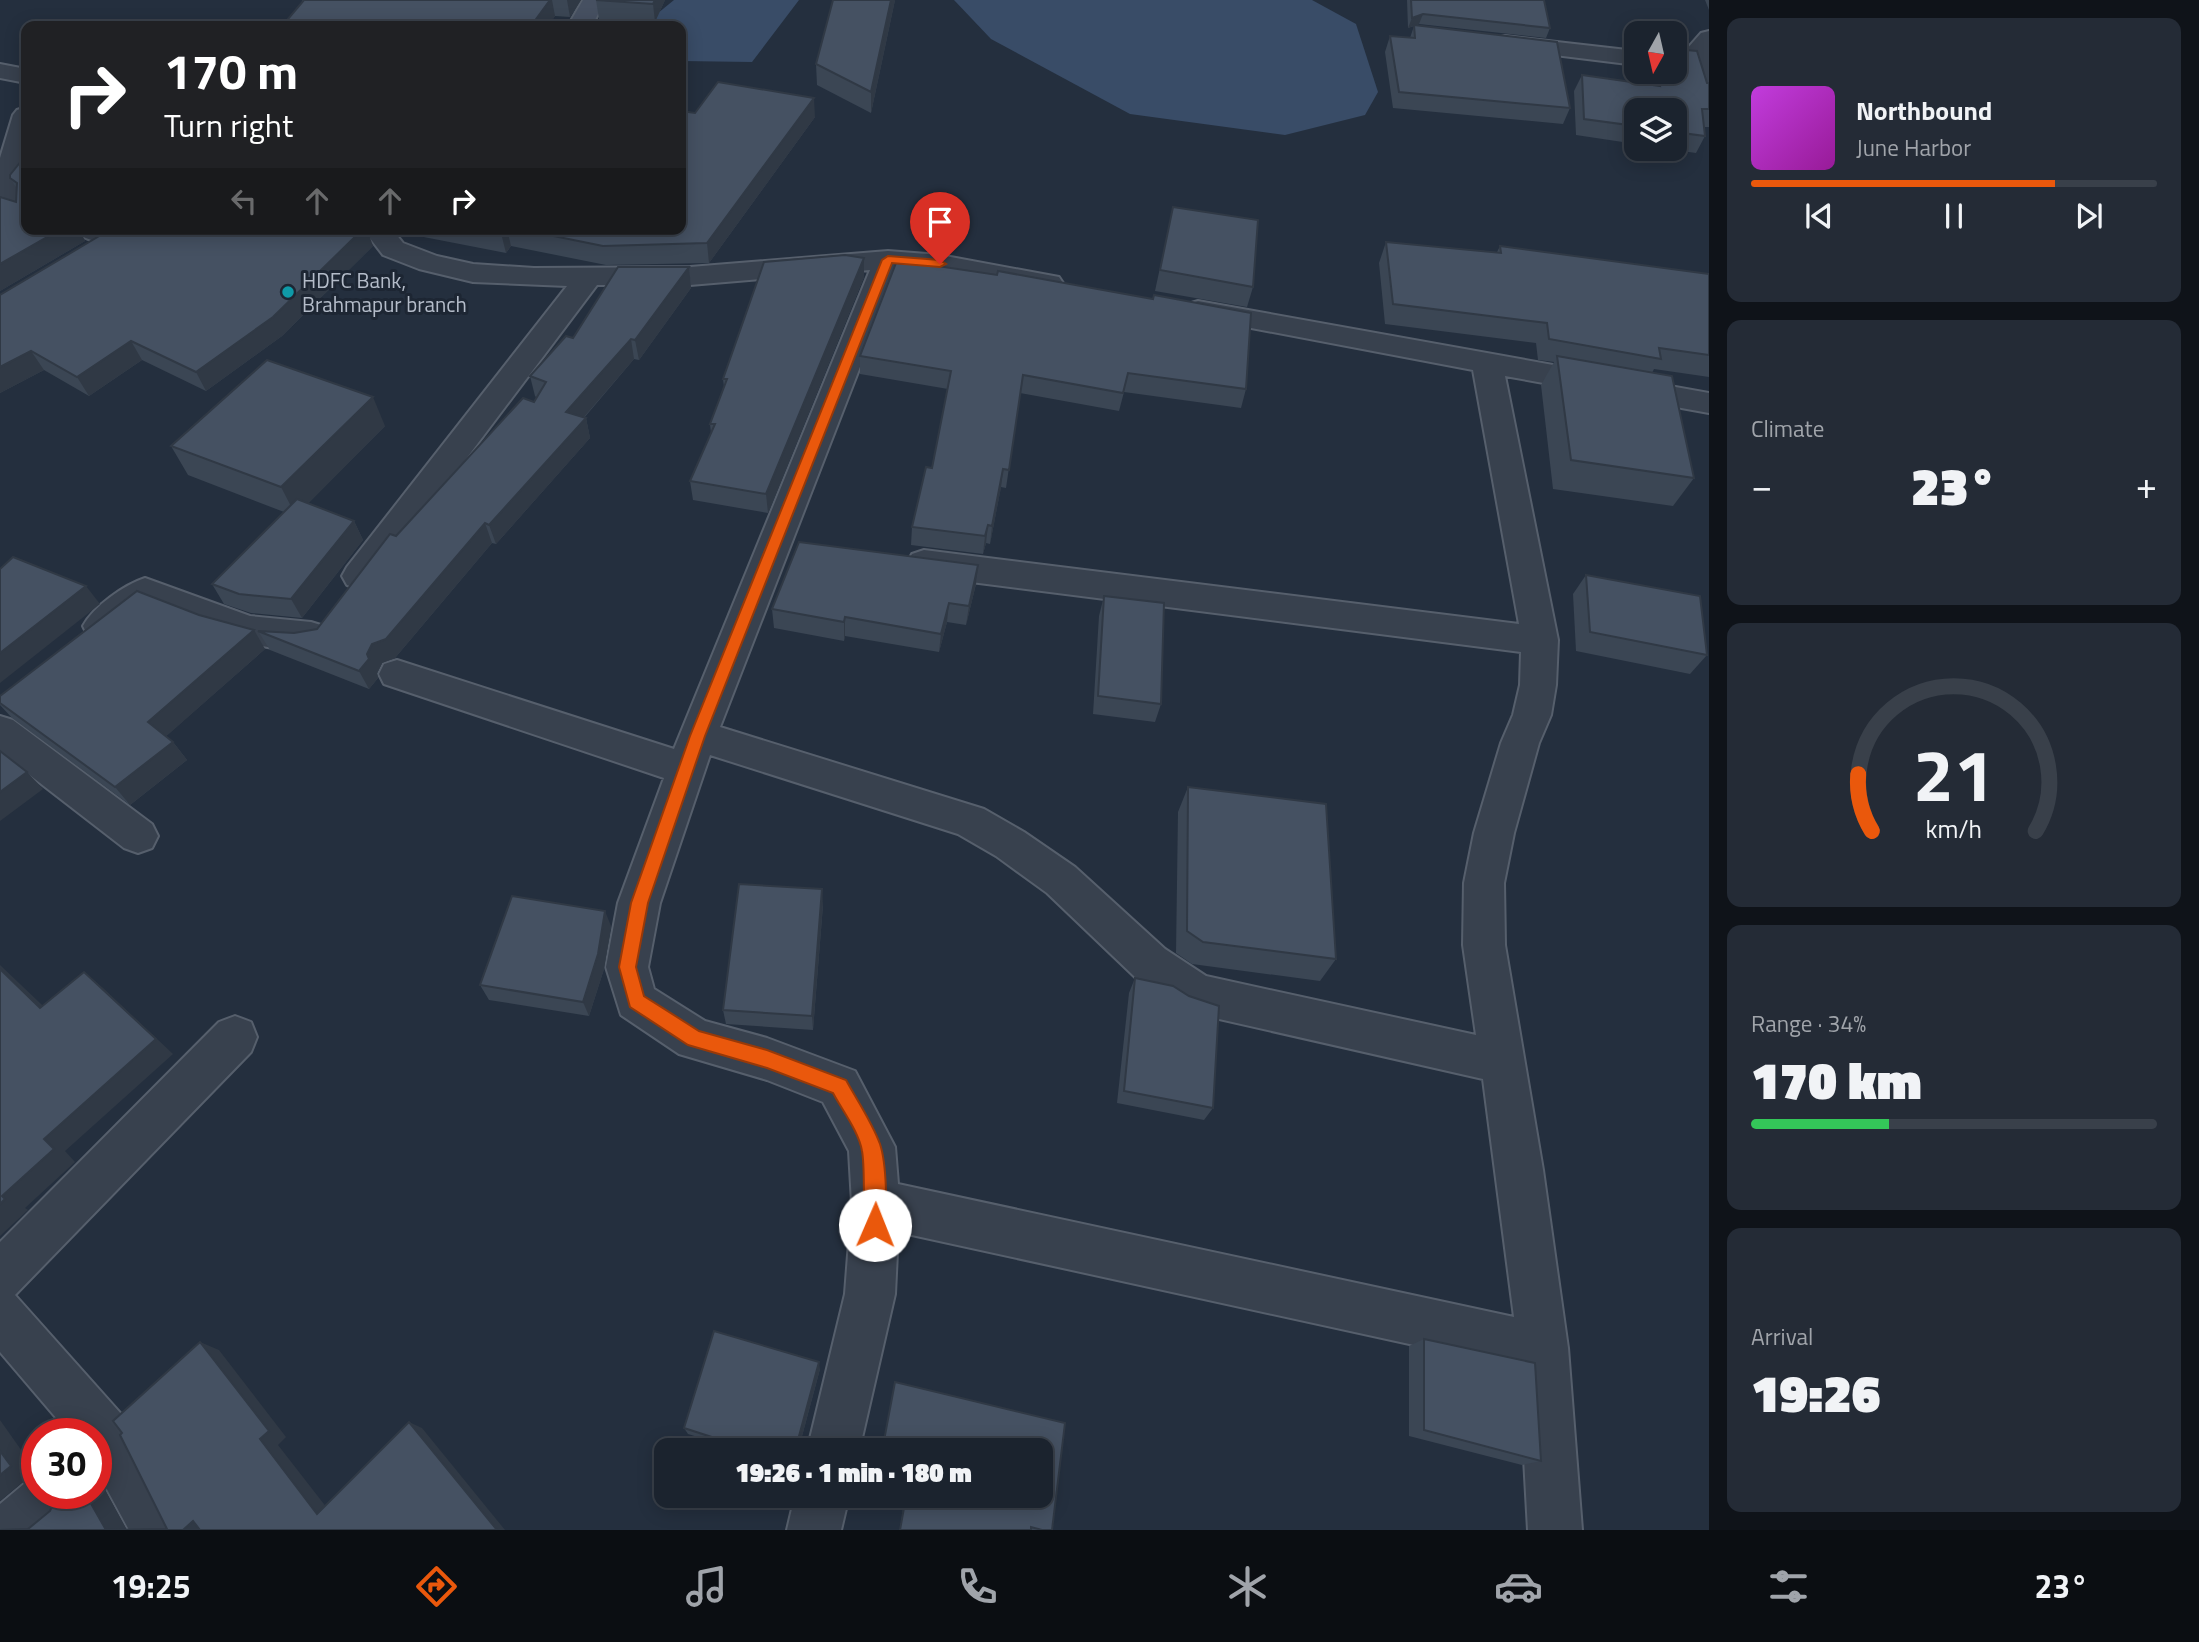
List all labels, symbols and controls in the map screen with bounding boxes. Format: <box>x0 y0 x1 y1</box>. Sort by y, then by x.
north arrow <box>1624 21 1687 84</box>
map controls <box>1624 21 1687 161</box>
text: 170 m <box>164 33 298 108</box>
icon: right <box>49 49 140 140</box>
text: Northbound <box>1856 91 1992 130</box>
button: layers <box>1624 98 1687 161</box>
text: Turn right <box>164 101 293 149</box>
text: June Harbor <box>1856 130 1971 165</box>
icon: left <box>225 182 263 220</box>
icon: ahead <box>298 182 336 220</box>
icon: ahead <box>371 182 409 220</box>
icon: right <box>444 182 482 220</box>
pin <box>910 192 970 264</box>
icon: previous <box>1800 197 1838 235</box>
icon: pause <box>1935 197 1973 235</box>
icon: next <box>2070 197 2108 235</box>
icon: arrive <box>921 203 959 241</box>
place label: HDFC Bank, Brahmapur branch <box>302 264 467 320</box>
marker: HDFC Bank, Brahmapur branch <box>280 284 296 300</box>
text: Climate <box>1751 411 1824 446</box>
text: 23° <box>1911 446 1997 525</box>
text: − <box>1751 456 1772 514</box>
text: + <box>2136 456 2157 514</box>
text: 21 <box>1913 719 1995 829</box>
text: km/h <box>1926 810 1982 848</box>
text: Range · 34% <box>1751 1006 1866 1041</box>
text: 170 km <box>1751 1040 1922 1119</box>
position arrow <box>838 1188 912 1262</box>
text: Arrival <box>1751 1319 1813 1354</box>
text: 19:26 <box>1751 1353 1880 1432</box>
speed limit sign: 30 <box>21 1418 112 1509</box>
text: 19:26 · 1 min · 180 m <box>735 1453 972 1492</box>
text: 19:25 <box>111 1562 191 1610</box>
icon: directions <box>412 1562 461 1611</box>
icon: music <box>682 1562 731 1611</box>
icon: phone <box>953 1562 1002 1611</box>
icon: climate <box>1223 1562 1272 1611</box>
icon: car <box>1494 1562 1543 1611</box>
icon: filters <box>1764 1562 1813 1611</box>
text: 23° <box>2034 1562 2088 1610</box>

